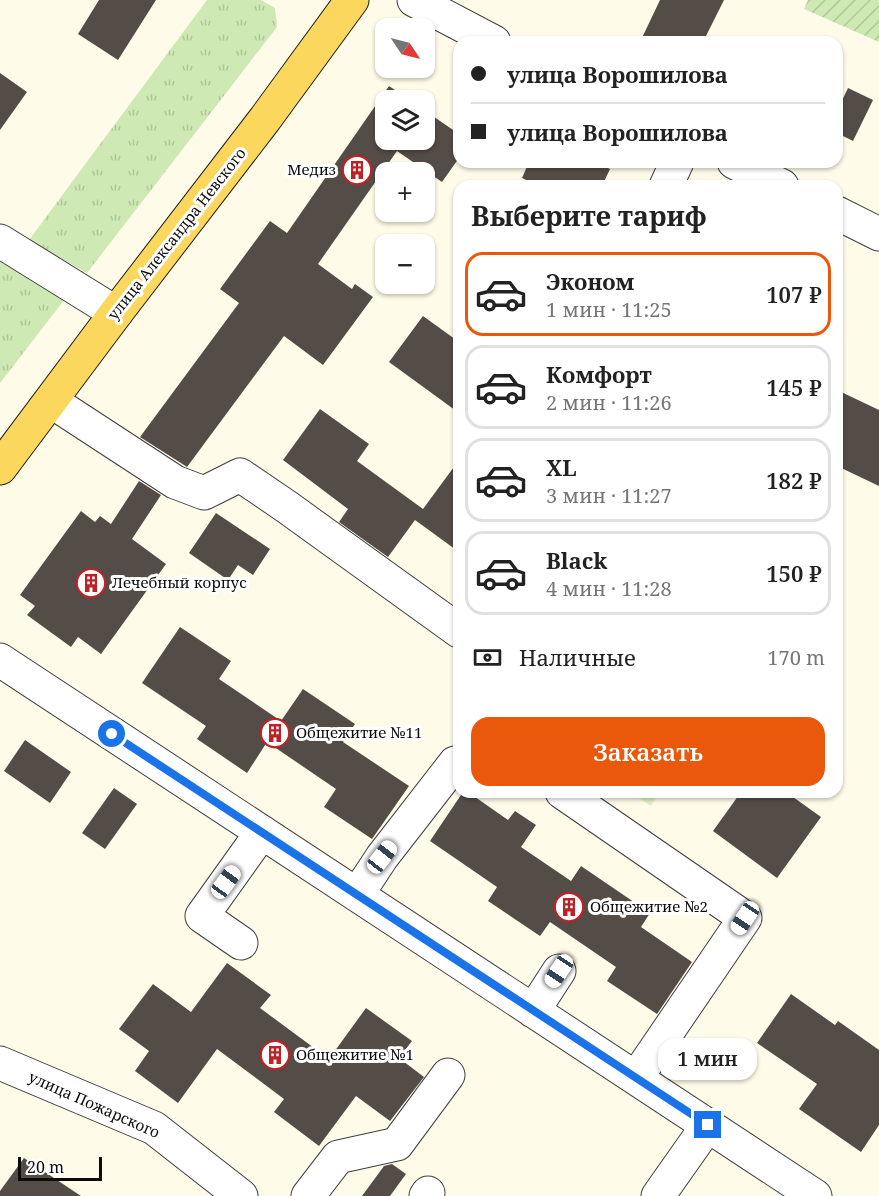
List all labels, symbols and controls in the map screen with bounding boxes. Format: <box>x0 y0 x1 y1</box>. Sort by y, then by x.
north arrow <box>375 18 435 78</box>
map controls <box>375 18 435 294</box>
text: улица Ворошилова <box>507 59 728 89</box>
button: layers <box>375 90 435 150</box>
text: улица Ворошилова <box>507 117 728 147</box>
street label: улица Александра Невского <box>103 143 250 324</box>
building icon: Медиз <box>341 154 373 186</box>
place label: Медиз <box>287 159 336 179</box>
button: + <box>375 162 435 222</box>
text: Выберите тариф <box>471 197 707 234</box>
button: − <box>375 234 435 294</box>
text: Эконом <box>546 266 634 296</box>
icon: car <box>474 267 528 321</box>
text: 107 ₽ <box>766 279 822 309</box>
text: 1 мин · 11:25 <box>546 296 672 323</box>
text: Комфорт <box>546 359 652 389</box>
icon: car <box>474 360 528 414</box>
text: 145 ₽ <box>766 372 822 402</box>
text: 2 мин · 11:26 <box>546 389 672 416</box>
text: XL <box>546 452 577 482</box>
icon: car <box>474 453 528 507</box>
text: 182 ₽ <box>766 465 822 495</box>
text: 3 мин · 11:27 <box>546 482 672 509</box>
text: Black <box>546 545 607 575</box>
icon: car <box>474 546 528 600</box>
text: 150 ₽ <box>766 558 822 588</box>
building icon: Лечебный корпус <box>75 567 107 599</box>
place label: Лечебный корпус <box>112 572 247 592</box>
text: 4 мин · 11:28 <box>546 575 672 602</box>
icon: cash <box>471 641 504 674</box>
text: Наличные <box>519 642 636 672</box>
text: 170 m <box>767 644 825 671</box>
building icon: Общежитие №11 <box>259 717 291 749</box>
button: Заказать <box>471 717 825 786</box>
route start <box>98 720 125 747</box>
place label: Общежитие №11 <box>296 722 422 742</box>
car <box>364 837 400 877</box>
car <box>208 862 244 902</box>
building icon: Общежитие №2 <box>553 891 585 923</box>
place label: Общежитие №2 <box>590 896 708 916</box>
car <box>727 898 763 938</box>
car <box>541 951 577 991</box>
callout: 1 мин <box>658 1038 758 1080</box>
building icon: Общежитие №1 <box>259 1039 291 1071</box>
place label: Общежитие №1 <box>296 1044 414 1064</box>
text: 1 мин <box>677 1045 738 1072</box>
street label: улица Пожарского <box>26 1066 163 1142</box>
route end <box>694 1111 721 1138</box>
scale bar <box>18 1154 102 1182</box>
text: 20 m <box>27 1156 64 1178</box>

